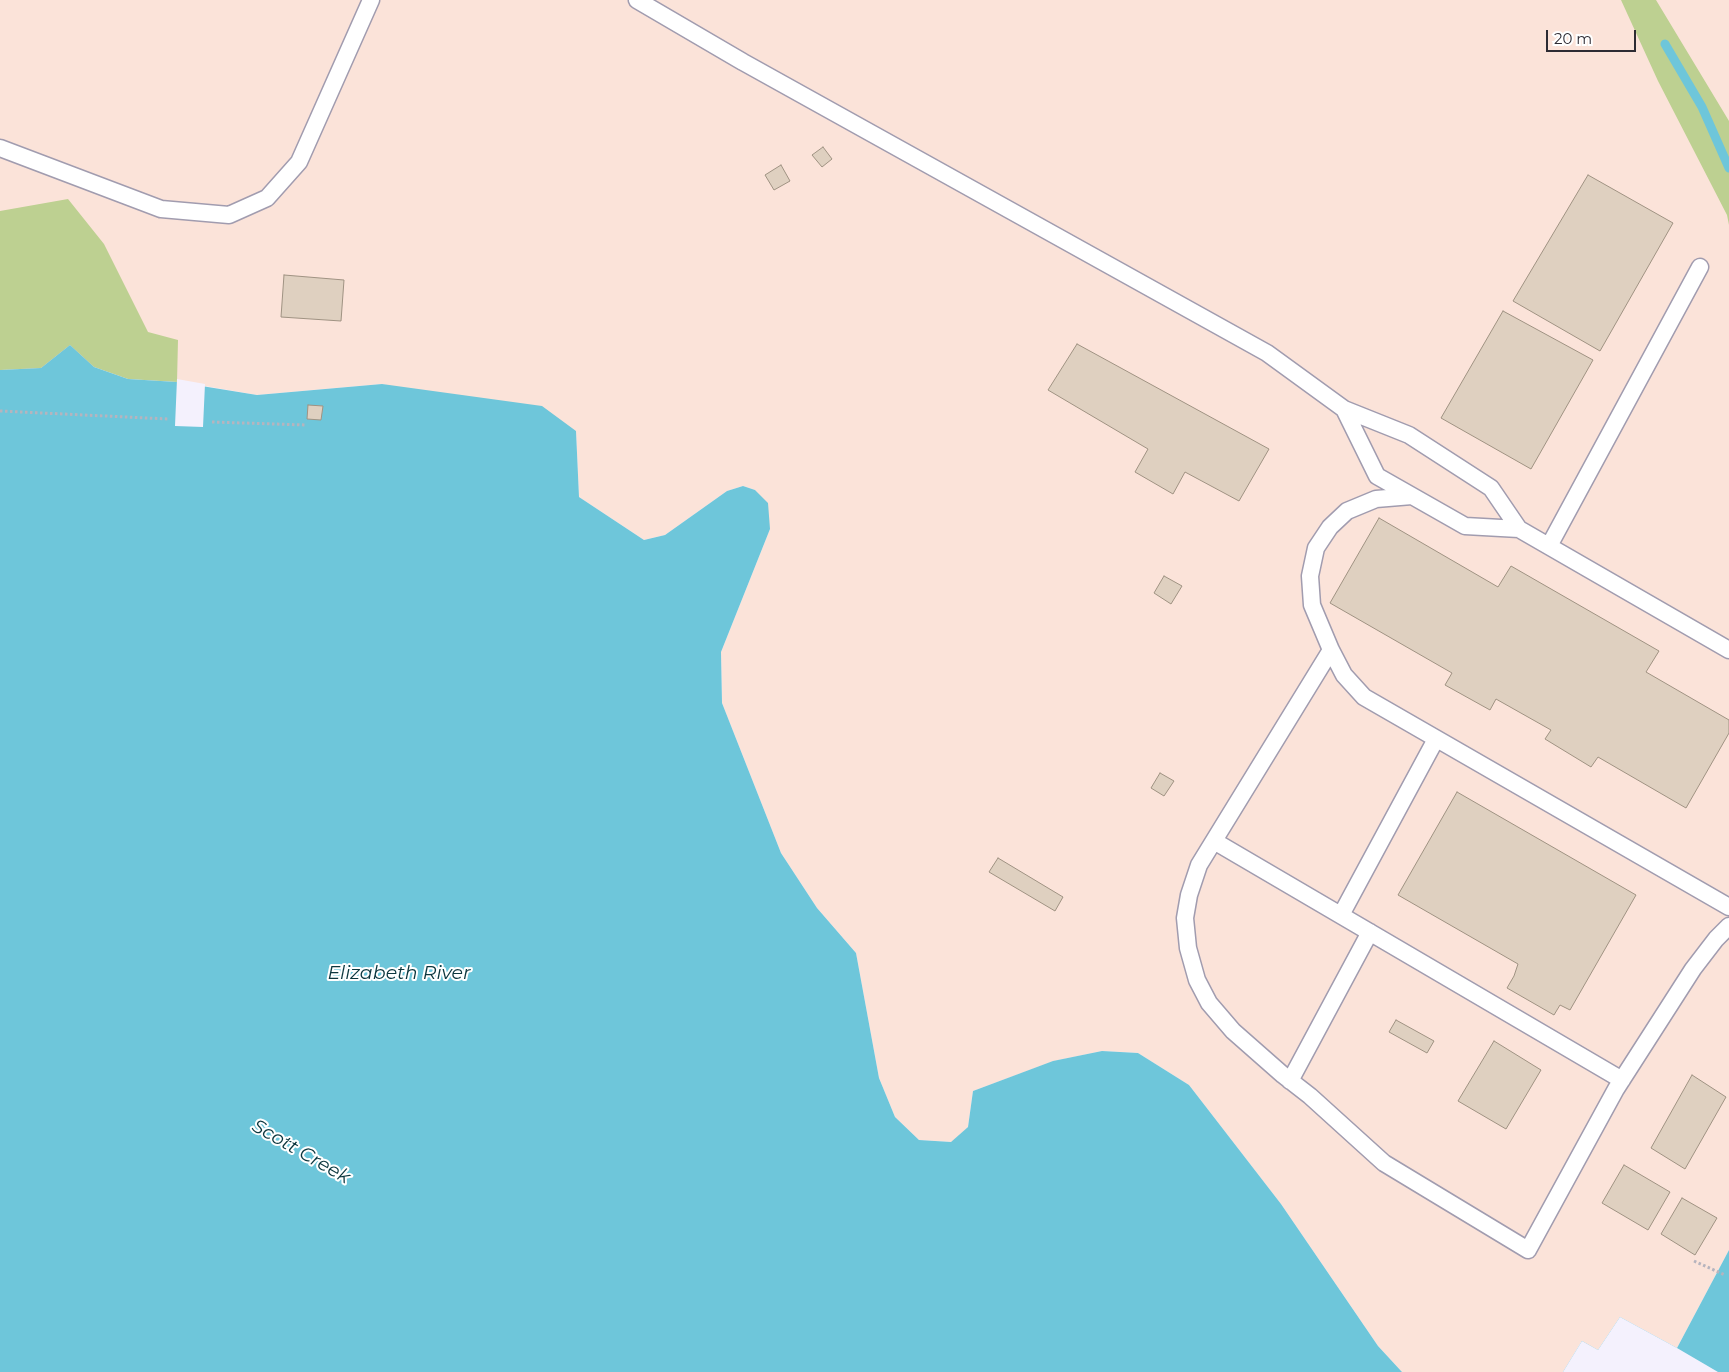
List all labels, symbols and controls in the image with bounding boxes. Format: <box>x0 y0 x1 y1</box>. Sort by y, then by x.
scale bar <box>1549 20 1639 52</box>
text: 20 m <box>1554 29 1592 48</box>
water label: Elizabeth River <box>327 962 471 984</box>
water label: Scott Creek <box>248 1115 354 1189</box>

